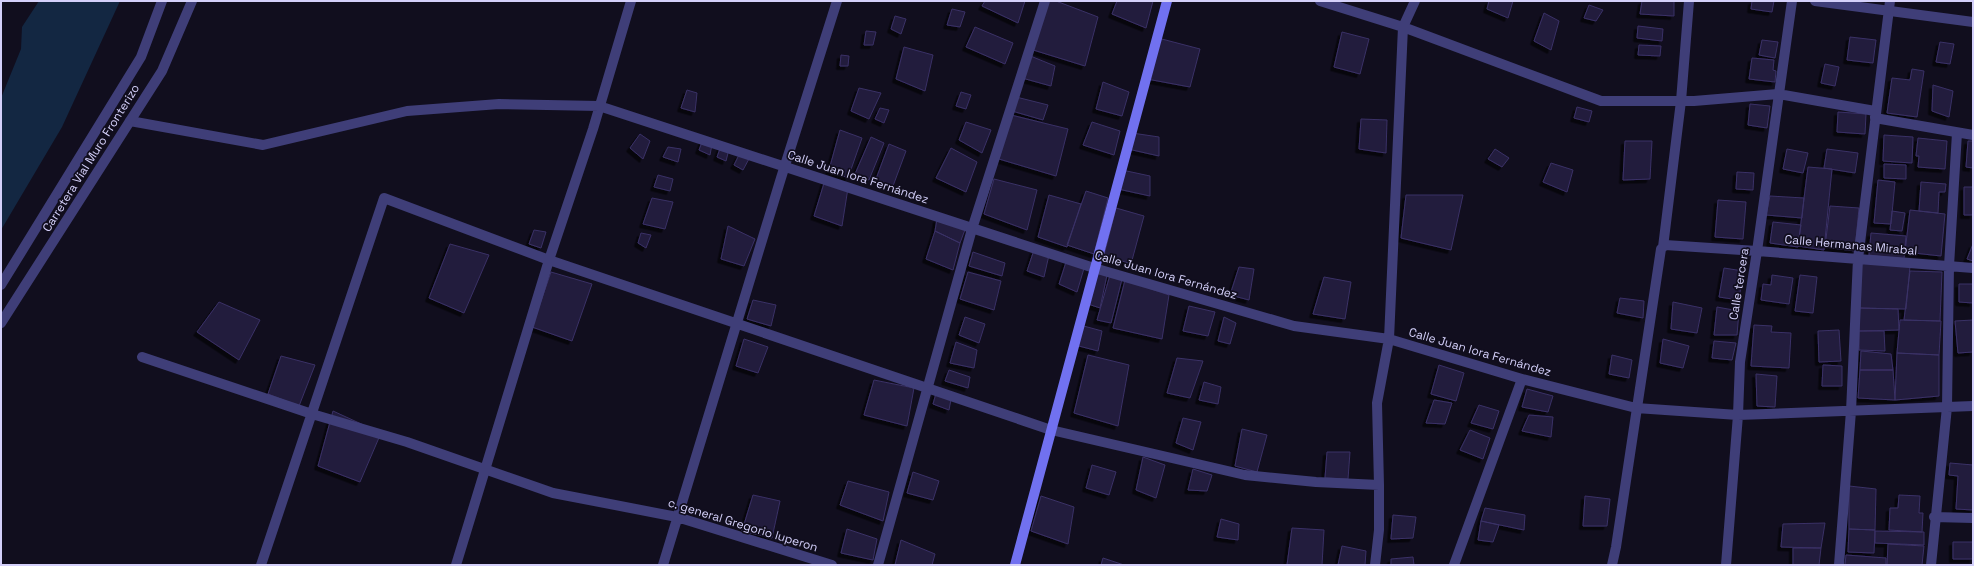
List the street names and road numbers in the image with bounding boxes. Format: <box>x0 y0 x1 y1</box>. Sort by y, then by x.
street label: Carretera Vial Muro Fronterizo <box>39 81 143 235</box>
street label: Calle Juan lora Fernández <box>785 147 931 207</box>
street label: Calle Hermanas Mirabal <box>1784 231 1918 259</box>
street label: Calle Juan lora Fernández <box>1093 247 1239 303</box>
street label: Calle tercera <box>1725 247 1753 321</box>
street label: Calle Juan lora Fernández <box>1407 324 1553 380</box>
street label: c. general Gregorio luperon <box>666 495 820 555</box>

